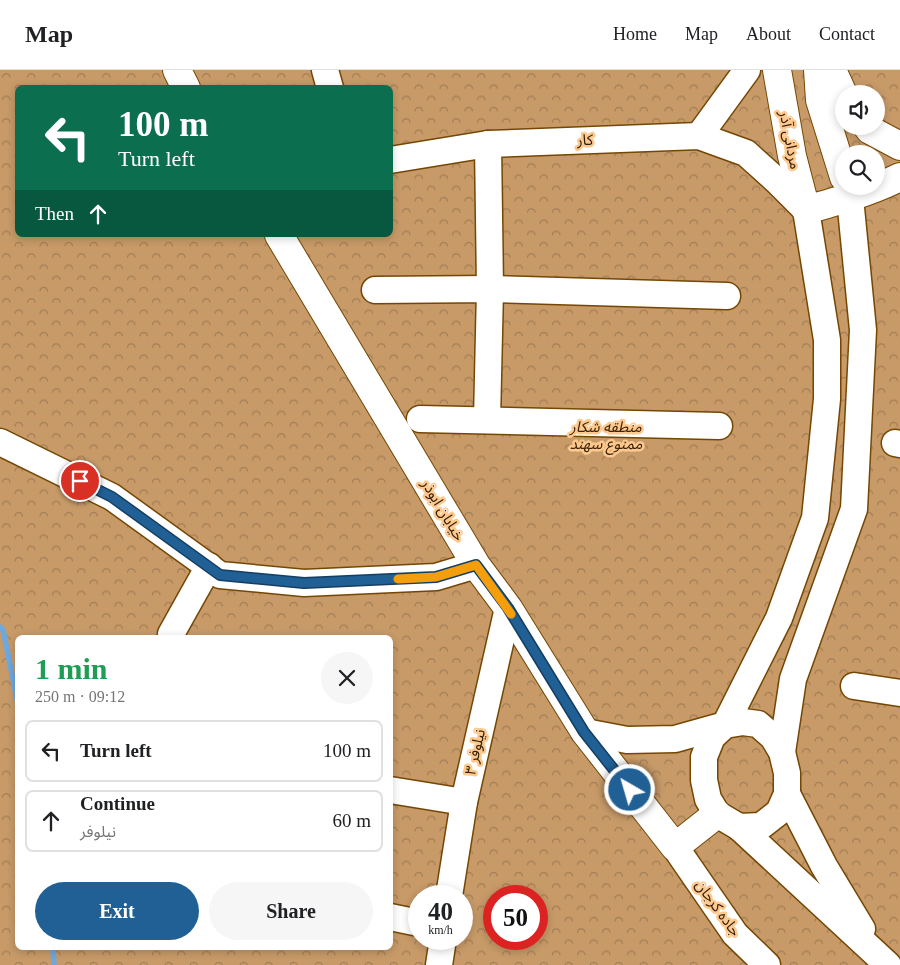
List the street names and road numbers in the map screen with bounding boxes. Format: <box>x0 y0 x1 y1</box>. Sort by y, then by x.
street label: مردانی آذر <box>775 108 803 171</box>
street label: کار <box>576 132 594 149</box>
street label: خیابان ابوذر <box>417 476 468 544</box>
street label: نیلوفر ۳ <box>462 728 489 777</box>
street label: جاده کرجان <box>692 877 744 940</box>

